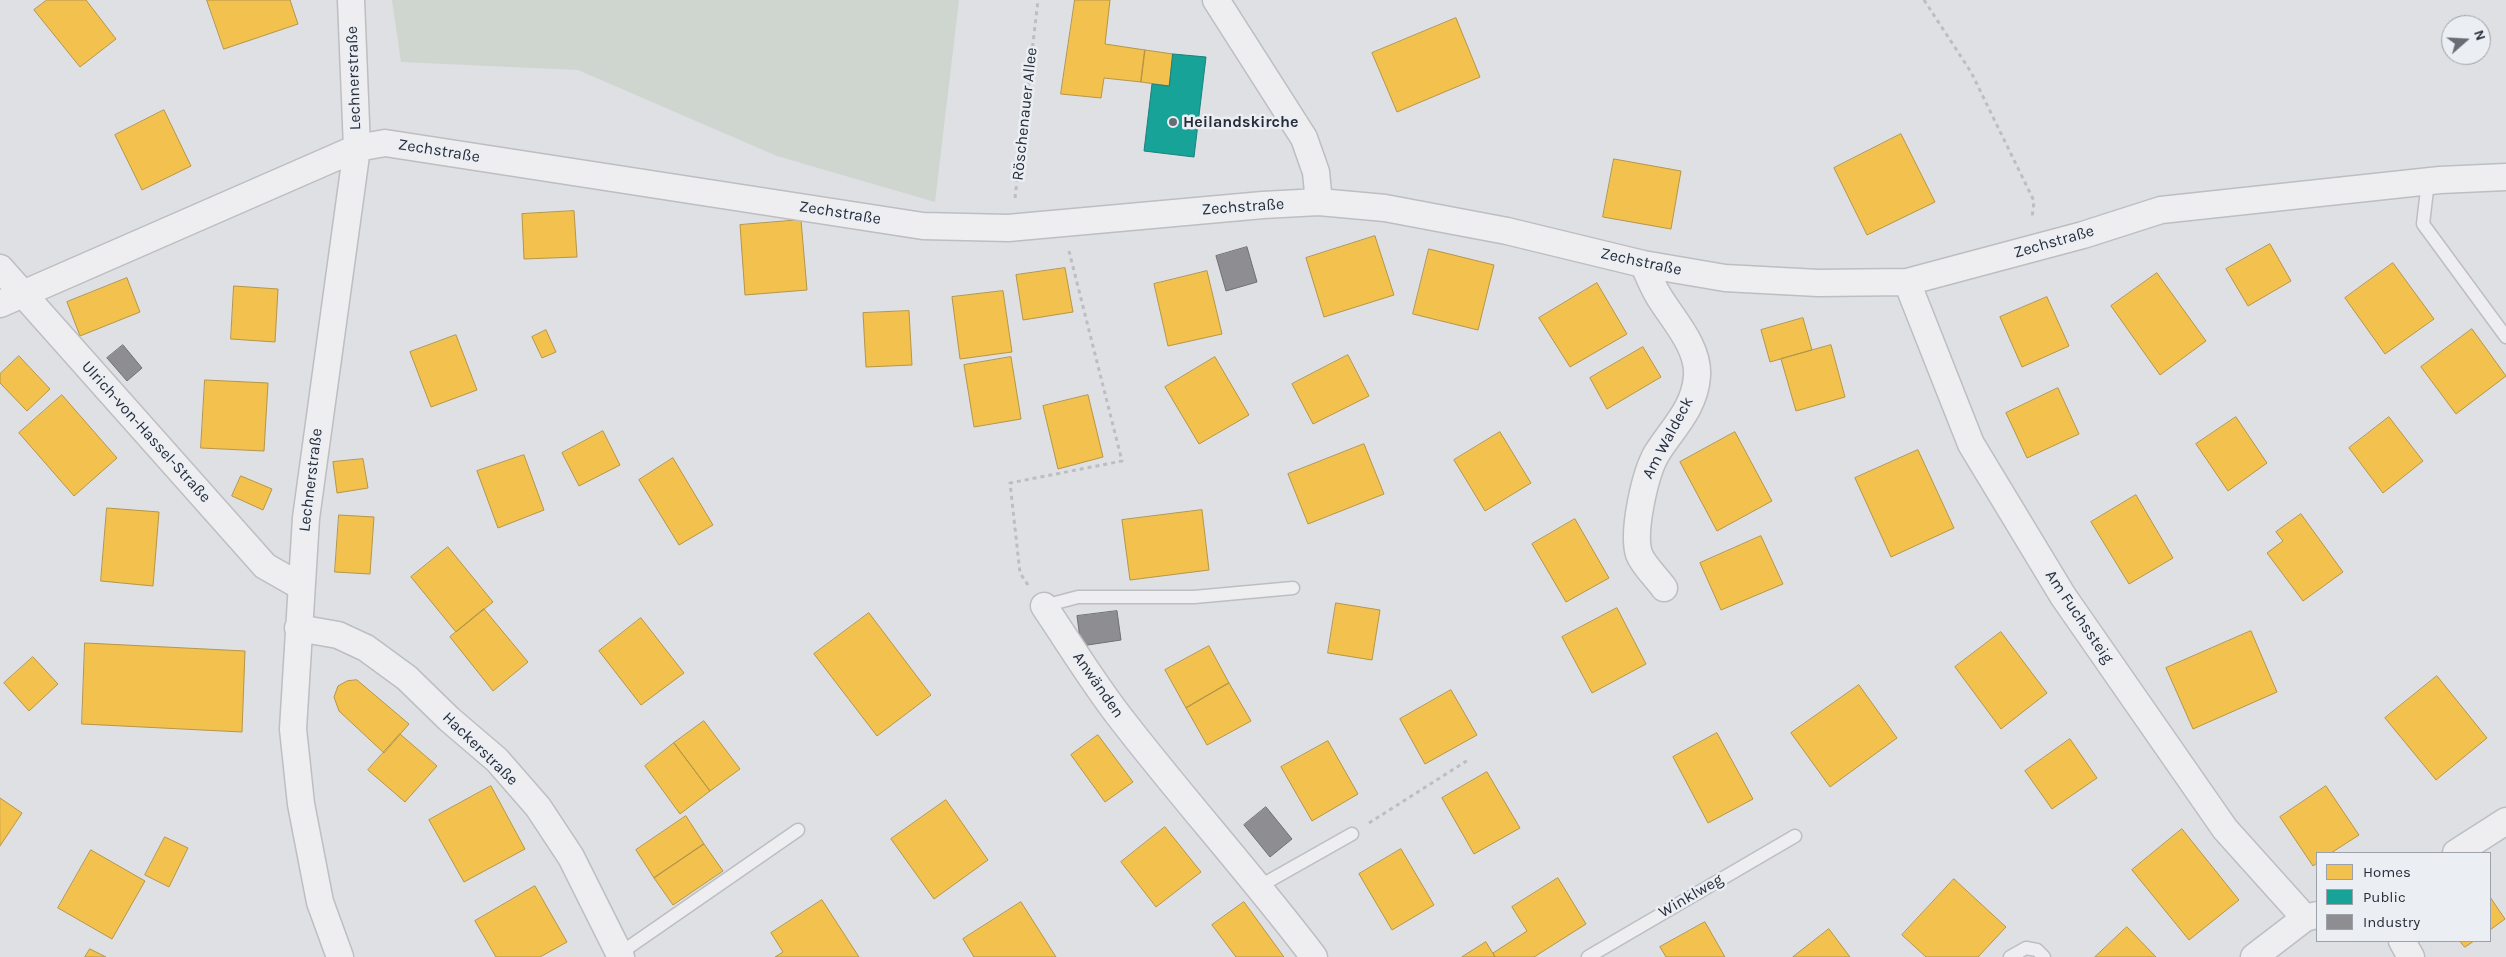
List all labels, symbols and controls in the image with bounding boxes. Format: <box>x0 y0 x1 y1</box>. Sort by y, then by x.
north arrow <box>2441 15 2491 65</box>
street label: Lechnerstraße <box>343 26 365 130</box>
text: N <box>2470 28 2489 43</box>
street label: Röschenauer Allee <box>1008 47 1042 181</box>
place label: Heilandskirche <box>1183 112 1298 132</box>
marker: Heilandskirche <box>1167 116 1179 128</box>
street label: Zechstraße <box>397 135 481 167</box>
street label: Zechstraße <box>1201 195 1285 219</box>
street label: Zechstraße <box>798 197 882 229</box>
street label: Zechstraße <box>2012 221 2096 263</box>
street label: Zechstraße <box>1599 244 1683 280</box>
street label: Ulrich-von-Hassel-Straße <box>77 357 215 507</box>
street label: Am Waldeck <box>1638 394 1698 482</box>
street label: Lechnerstraße <box>295 427 327 533</box>
street label: Am Fuchssteig <box>2041 567 2117 667</box>
street label: Anwänden <box>1068 648 1128 722</box>
street label: Hackerstraße <box>438 708 522 790</box>
legend <box>2316 852 2491 942</box>
text: Homes <box>2363 863 2411 881</box>
street label: Winklweg <box>1655 870 1727 922</box>
text: Public <box>2363 888 2406 906</box>
text: Industry <box>2363 913 2420 931</box>

